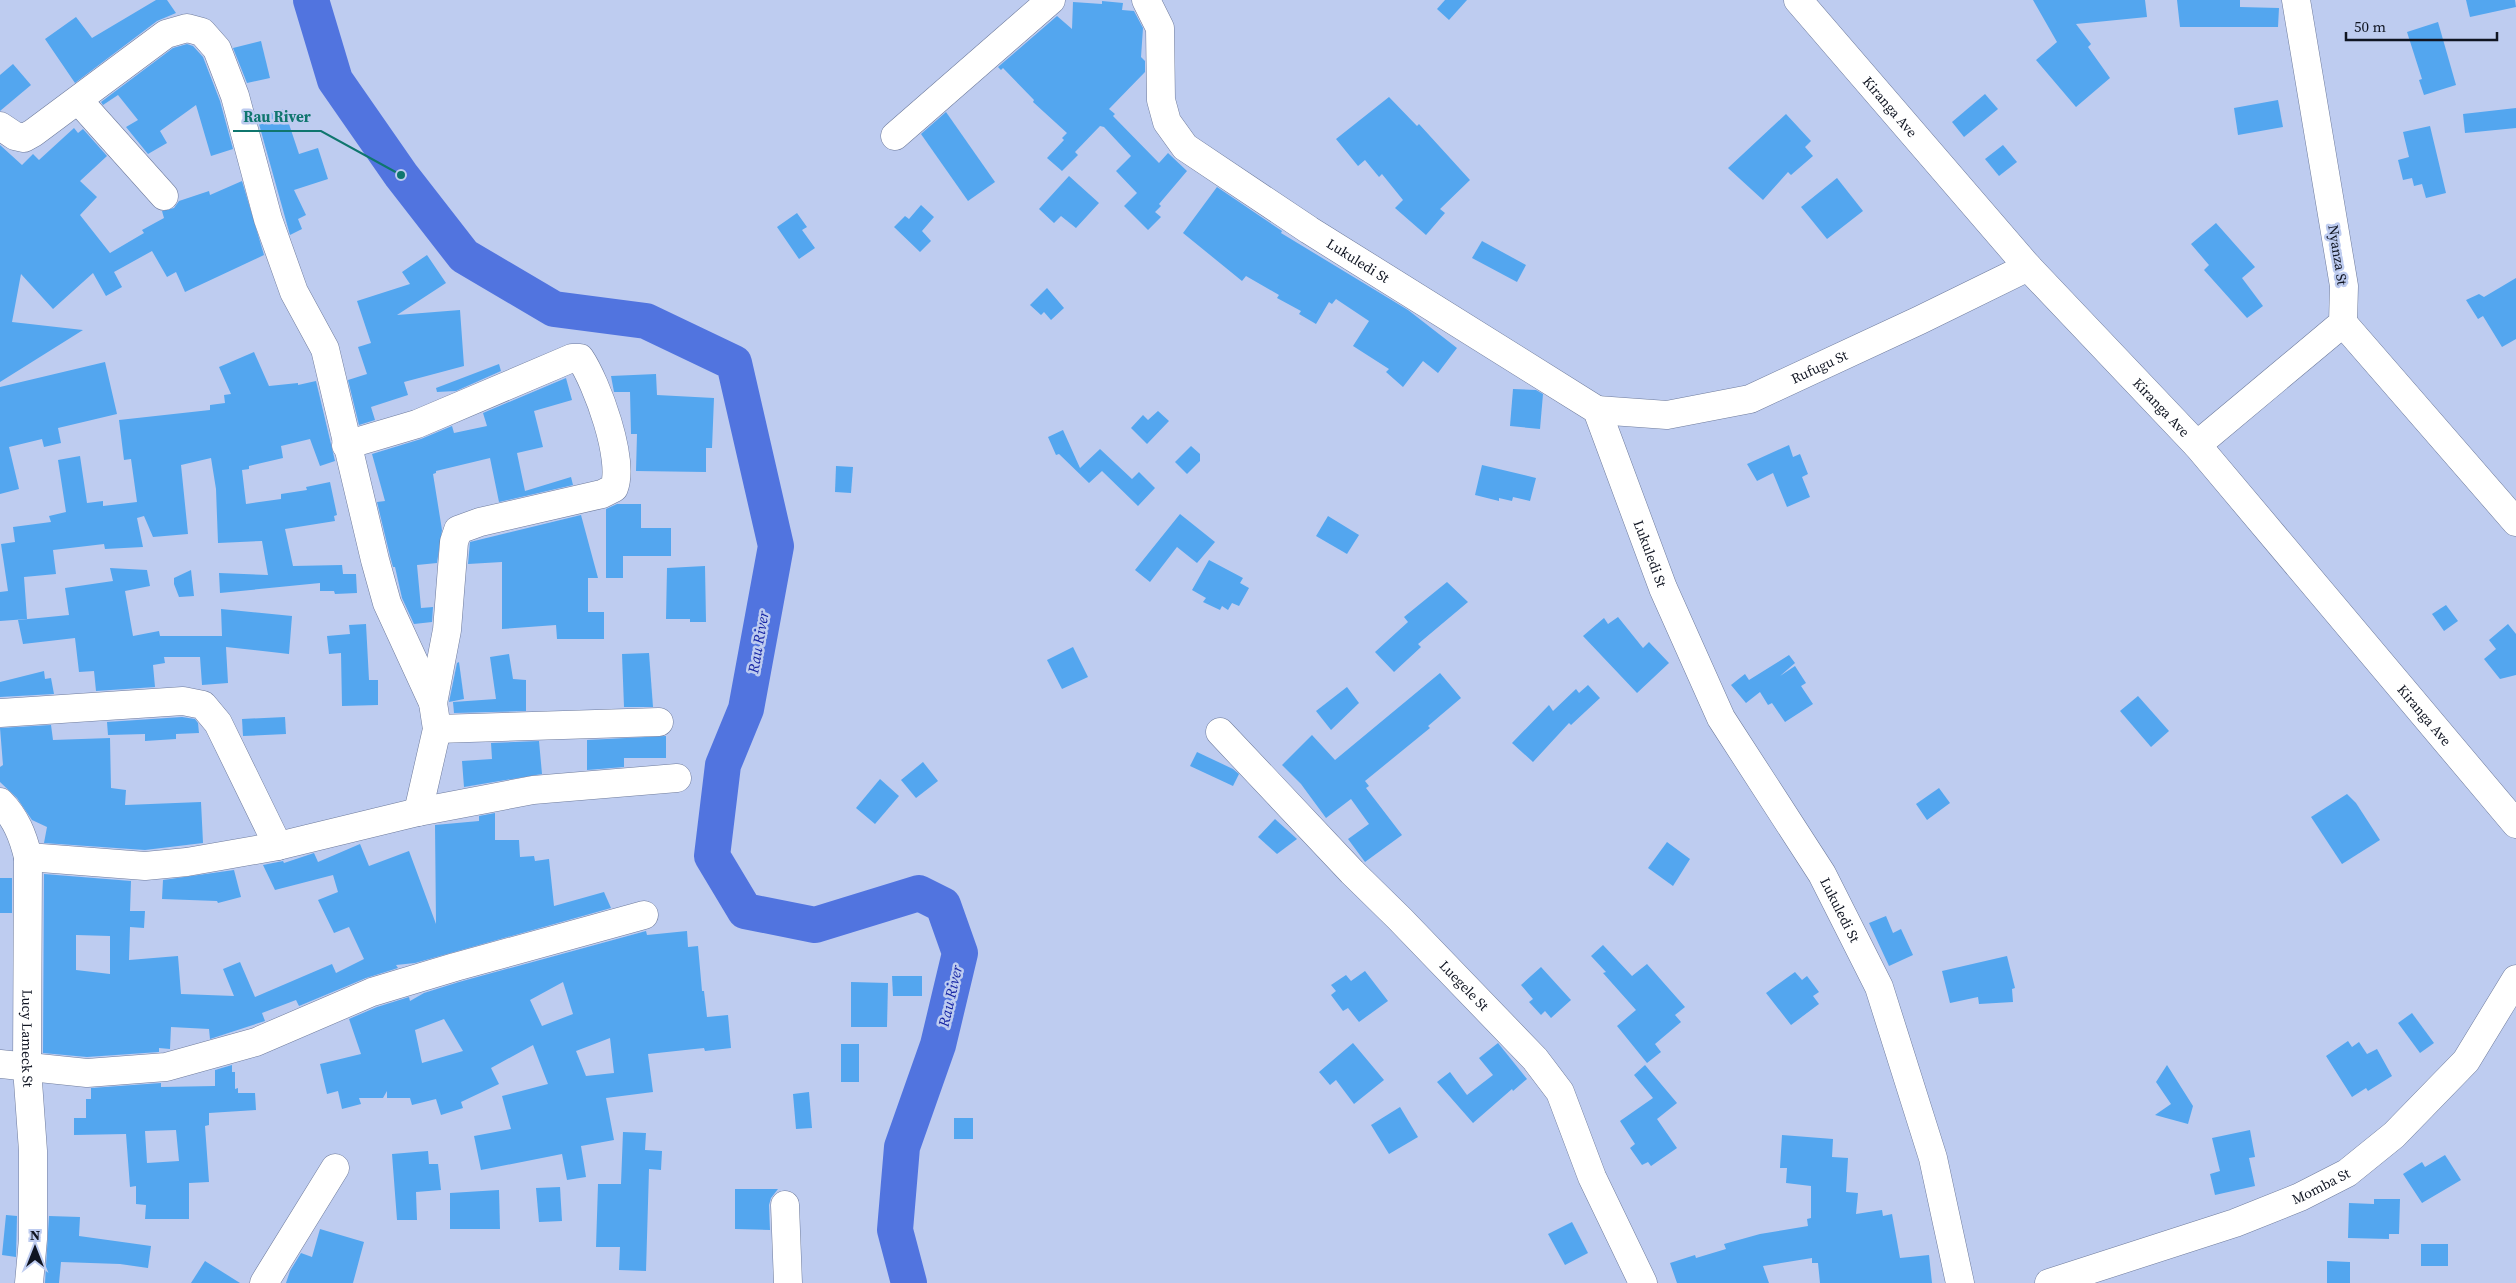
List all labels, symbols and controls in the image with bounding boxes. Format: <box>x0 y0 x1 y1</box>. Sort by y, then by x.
scale bar <box>2346 10 2497 42</box>
text: 50 m <box>2354 16 2386 37</box>
street label: Kiranga Ave <box>1858 72 1922 142</box>
callout: Rau River <box>233 101 321 131</box>
text: Rau River <box>243 106 311 127</box>
street label: Nyanza St <box>2323 223 2353 287</box>
street label: Lukuledi St <box>1323 234 1394 288</box>
street label: Rufugu St <box>1788 345 1851 389</box>
street label: Kiranga Ave <box>2128 373 2194 441</box>
street label: Lukuledi St <box>1629 517 1672 591</box>
water label: Rau River <box>742 608 774 676</box>
street label: Kiranga Ave <box>2393 680 2456 750</box>
street label: Lukuledi St <box>1815 874 1865 946</box>
street label: Luegele St <box>1435 956 1494 1016</box>
water label: Rau River <box>932 962 968 1030</box>
street label: Lucy Lameck St <box>17 990 38 1088</box>
street label: Momba St <box>2289 1163 2354 1209</box>
north arrow <box>10 1223 60 1273</box>
text: N <box>30 1225 40 1245</box>

